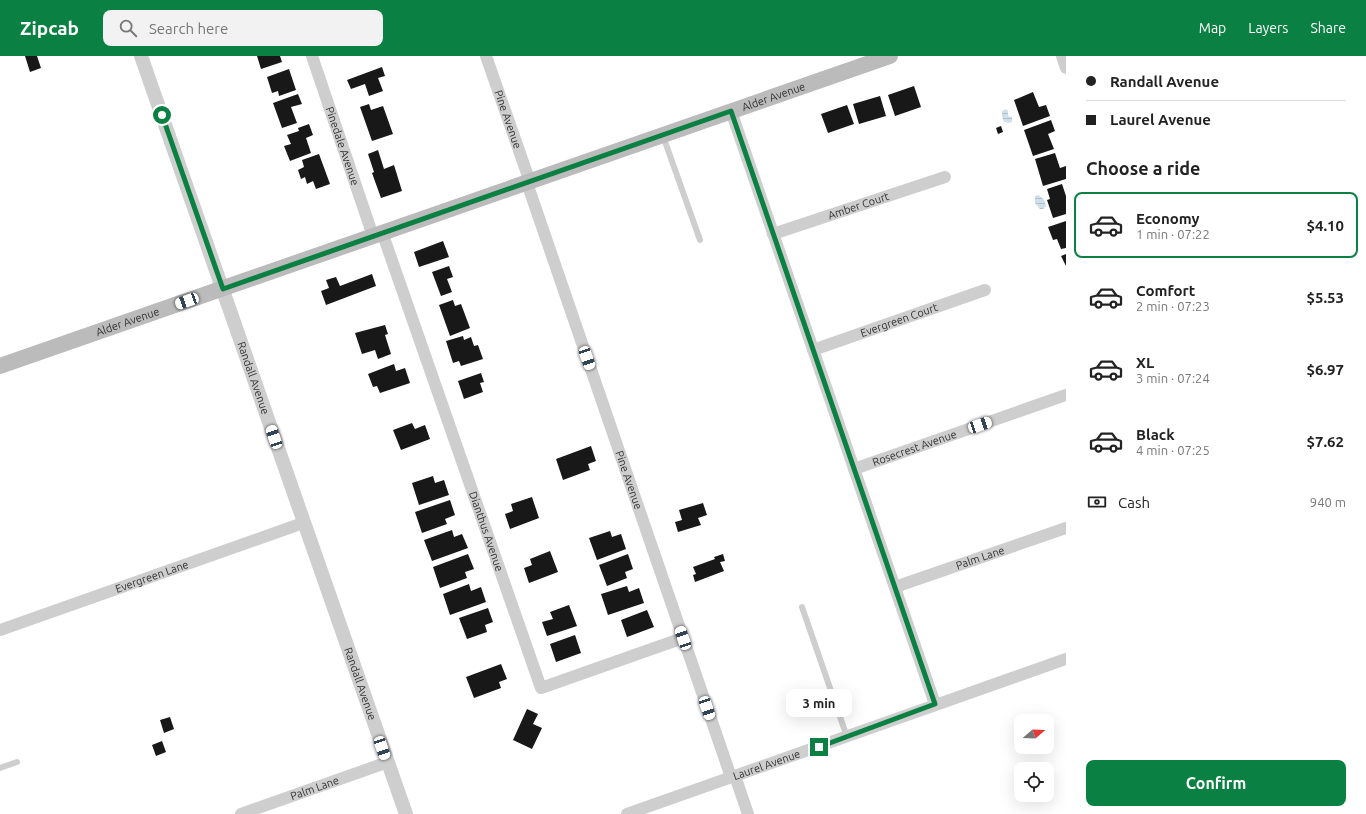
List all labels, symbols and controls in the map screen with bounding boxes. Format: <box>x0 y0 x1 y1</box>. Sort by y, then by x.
search box <box>103 10 383 46</box>
text: Zipcab <box>20 17 79 39</box>
icon: search <box>117 17 139 39</box>
text: Search here <box>149 20 228 37</box>
text: Map <box>1199 20 1226 36</box>
text: Layers <box>1248 20 1288 36</box>
text: Share <box>1310 20 1346 36</box>
text: Randall Avenue <box>1110 73 1219 90</box>
street label: Alder Avenue <box>740 80 807 113</box>
street label: Pine Avenue <box>492 88 524 150</box>
street label: Pinedale Avenue <box>324 105 361 187</box>
route start <box>153 106 171 124</box>
text: Laurel Avenue <box>1110 111 1211 128</box>
text: Choose a ride <box>1086 158 1200 178</box>
street label: Amber Court <box>826 190 891 221</box>
icon: car <box>1088 207 1124 243</box>
text: Economy <box>1136 210 1200 227</box>
text: $4.10 <box>1306 217 1344 234</box>
text: 1 min · 07:22 <box>1136 227 1210 241</box>
icon: car <box>1088 279 1124 315</box>
text: Comfort <box>1136 282 1195 299</box>
text: $5.53 <box>1306 289 1344 306</box>
car <box>174 291 200 311</box>
text: 2 min · 07:23 <box>1136 299 1210 313</box>
street label: Evergreen Court <box>859 301 940 339</box>
street label: Alder Avenue <box>94 305 161 338</box>
street label: Randall Avenue <box>235 340 272 416</box>
car <box>577 345 597 371</box>
icon: car <box>1088 351 1124 387</box>
text: XL <box>1136 354 1154 371</box>
text: $6.97 <box>1306 361 1344 378</box>
text: 3 min · 07:24 <box>1136 371 1210 385</box>
car <box>967 415 993 435</box>
icon: car <box>1088 423 1124 459</box>
car <box>264 424 284 450</box>
text: Black <box>1136 426 1175 443</box>
street label: Rosecrest Avenue <box>871 428 958 468</box>
text: $7.62 <box>1306 433 1344 450</box>
text: 4 min · 07:25 <box>1136 443 1210 457</box>
street label: Pine Avenue <box>613 449 645 511</box>
street label: Dianthus Avenue <box>467 490 506 573</box>
icon: cash <box>1086 491 1108 513</box>
text: Cash <box>1118 494 1150 511</box>
text: 940 m <box>1310 495 1346 509</box>
street label: Palm Lane <box>954 544 1006 572</box>
street label: Evergreen Lane <box>114 558 190 595</box>
car <box>673 625 693 651</box>
street label: Randall Avenue <box>342 646 379 722</box>
callout: 3 min <box>786 689 852 717</box>
car <box>697 695 717 721</box>
text: 3 min <box>803 696 835 710</box>
north arrow <box>1014 714 1054 754</box>
map controls <box>1014 714 1054 802</box>
car <box>372 735 392 761</box>
route end <box>810 738 828 756</box>
street label: Laurel Avenue <box>731 747 802 782</box>
button: Confirm <box>1086 760 1346 806</box>
button: locate <box>1014 762 1054 802</box>
street label: Palm Lane <box>289 774 340 802</box>

